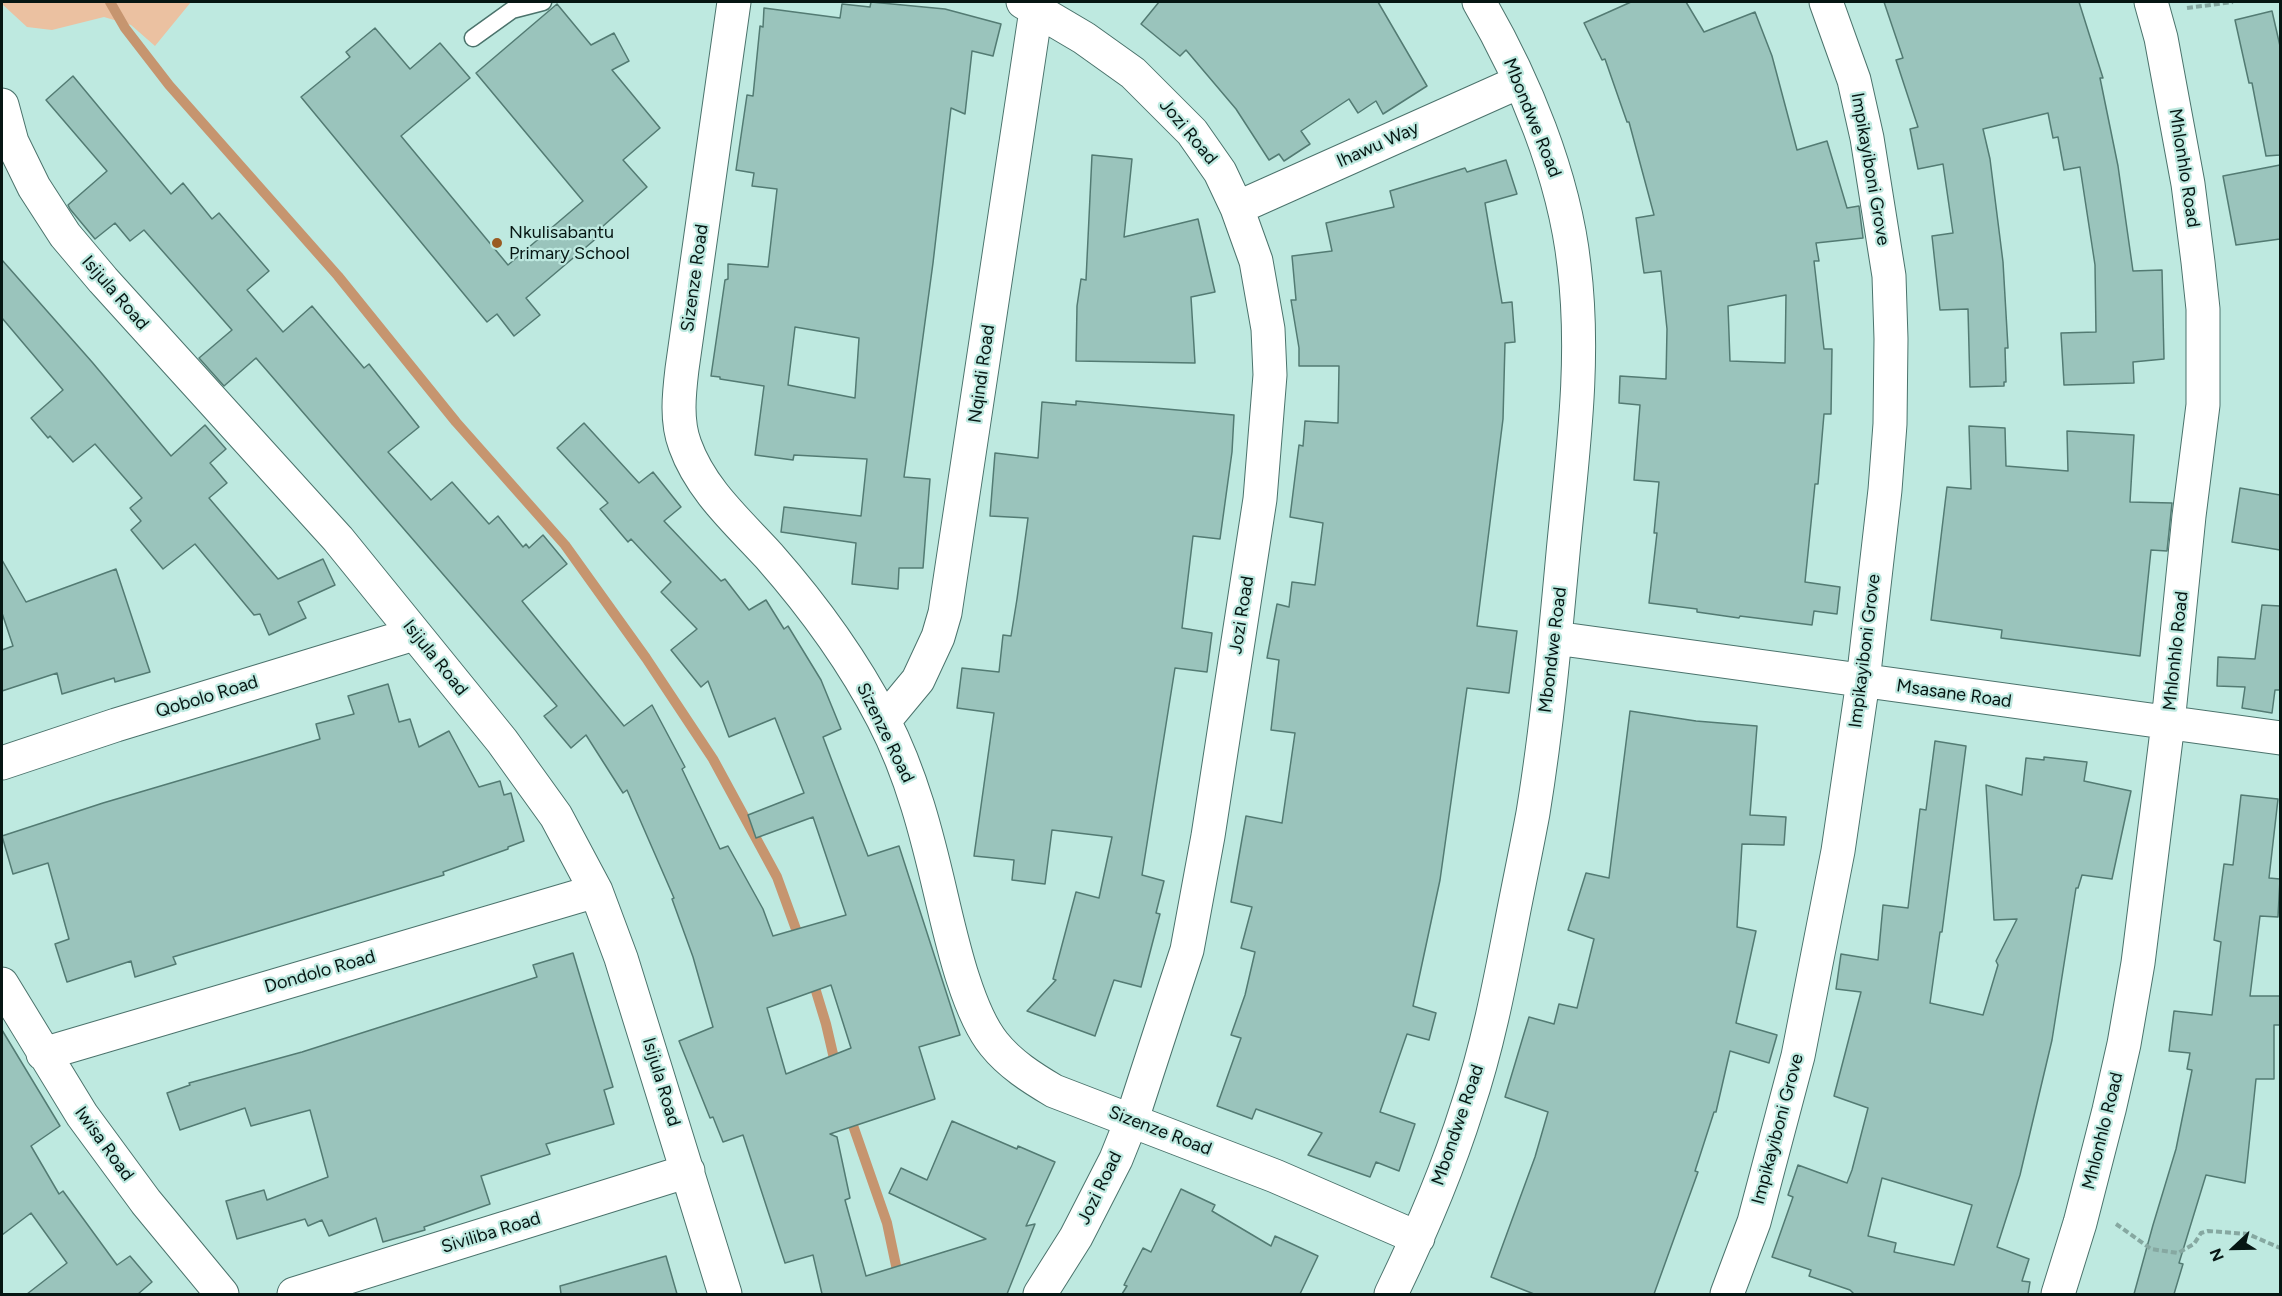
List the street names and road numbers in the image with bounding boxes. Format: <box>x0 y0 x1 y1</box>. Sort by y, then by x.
street label: Mbondwe Road <box>1498 55 1566 181</box>
street label: Impikayiboni Grove <box>1846 91 1894 247</box>
street label: Jozi Road <box>1154 95 1222 169</box>
street label: Mhlonhlo Road <box>2164 107 2204 229</box>
street label: Ihawu Way <box>1334 117 1422 173</box>
street label: Sizenze Road <box>677 223 713 333</box>
street label: Isijula Road <box>77 251 153 335</box>
street label: Nqindi Road <box>964 323 1000 425</box>
street label: Impikayiboni Grove <box>1845 573 1885 729</box>
street label: Jozi Road <box>1225 574 1259 656</box>
street label: Mbondwe Road <box>1535 586 1571 714</box>
street label: Mhlonhlo Road <box>2159 590 2193 712</box>
street label: Isijula Road <box>398 616 472 700</box>
street label: Qobolo Road <box>153 671 261 723</box>
street label: Msasane Road <box>1895 675 2013 713</box>
street label: Sizenze Road <box>852 680 918 786</box>
street label: Dondolo Road <box>262 946 378 998</box>
street label: Isijula Road <box>637 1035 685 1129</box>
street label: Impikayiboni Grove <box>1748 1051 1808 1207</box>
street label: Mbondwe Road <box>1427 1062 1489 1188</box>
street label: Mhlonhlo Road <box>2078 1070 2128 1192</box>
street label: Sizenze Road <box>1105 1101 1215 1161</box>
street label: Iwisa Road <box>70 1103 138 1185</box>
street label: Jozi Road <box>1073 1148 1127 1228</box>
street label: Siviliba Road <box>439 1208 543 1258</box>

